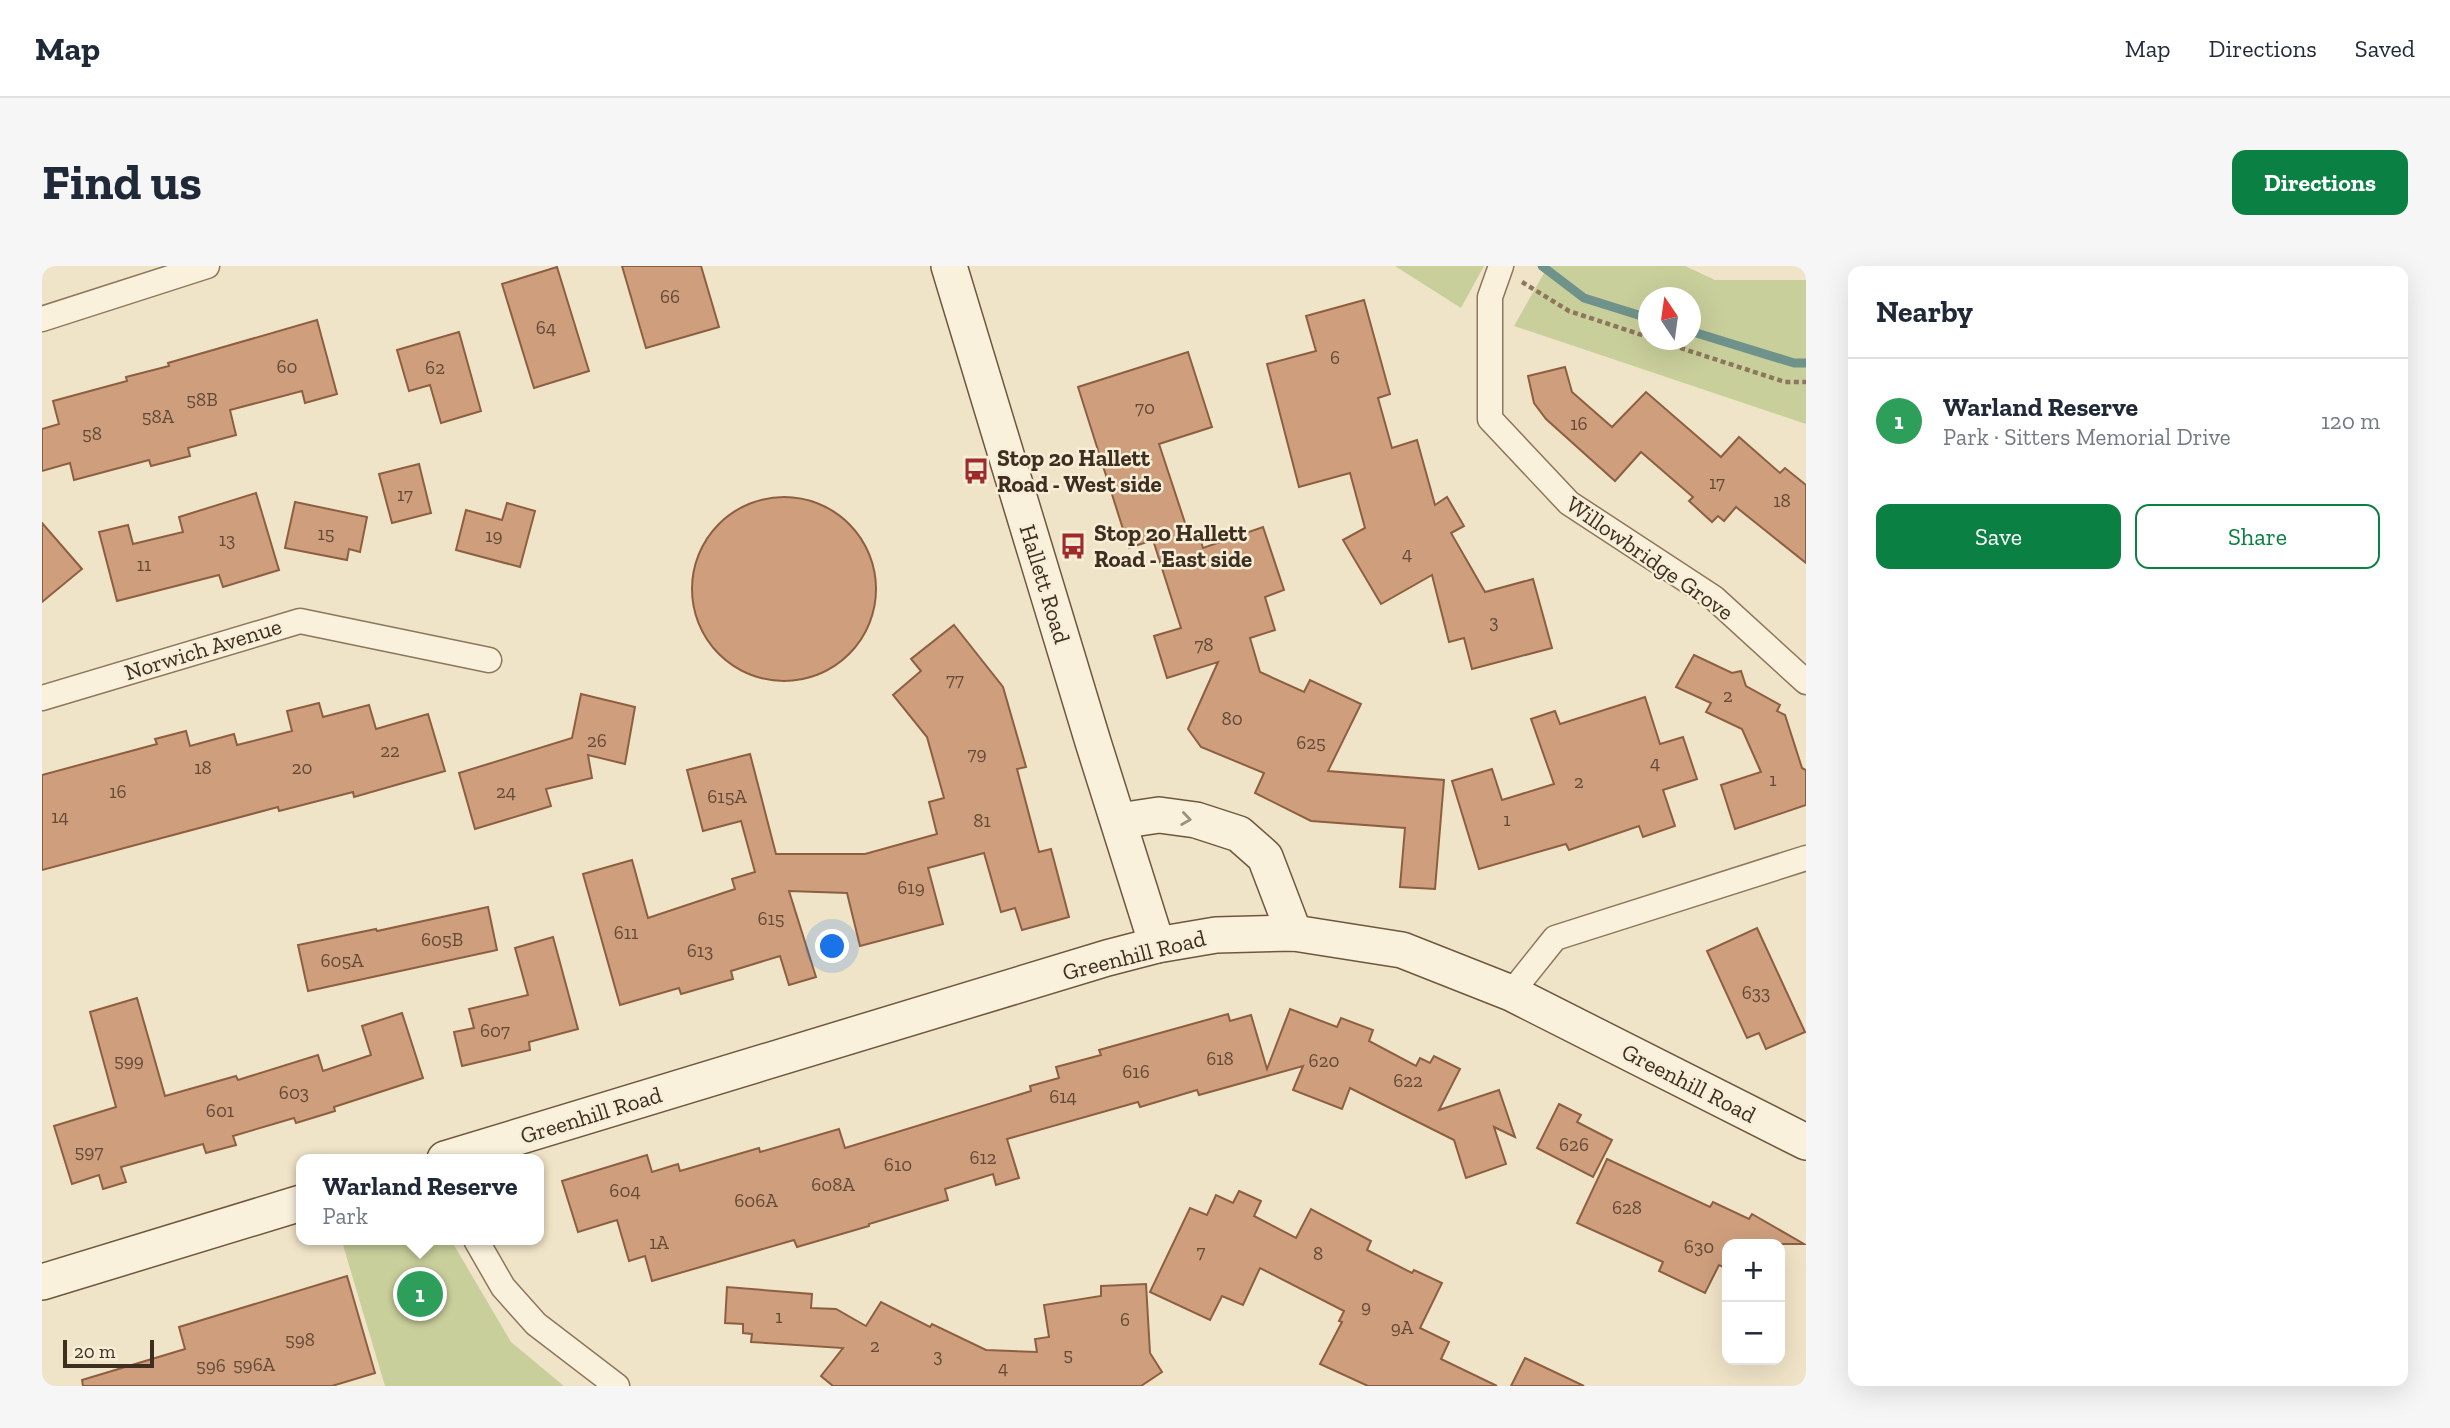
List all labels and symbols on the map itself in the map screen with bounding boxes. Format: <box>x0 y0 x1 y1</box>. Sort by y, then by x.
house number: 66 <box>660 285 680 308</box>
north arrow <box>1638 287 1701 350</box>
house number: 64 <box>536 316 556 339</box>
house number: 6 <box>1330 346 1340 369</box>
house number: 60 <box>276 355 298 378</box>
house number: 62 <box>425 356 445 379</box>
house number: 58B <box>186 388 218 411</box>
house number: 70 <box>1135 396 1155 419</box>
house number: 58A <box>142 405 175 428</box>
house number: 16 <box>1570 412 1588 435</box>
house number: 58 <box>82 422 102 445</box>
place label: Stop 20 Hallett Road - West side <box>997 444 1162 498</box>
bus stop icon: Stop 20 Hallett Road - West side <box>961 456 991 486</box>
house number: 17 <box>1709 471 1725 494</box>
house number: 17 <box>397 483 413 506</box>
house number: 18 <box>1773 489 1791 512</box>
street label: Willowbridge Grove <box>1561 490 1739 626</box>
place label: Stop 20 Hallett Road - East side <box>1094 519 1252 573</box>
street label: Hallett Road <box>1014 521 1076 647</box>
house number: 15 <box>317 522 335 545</box>
house number: 19 <box>485 524 503 547</box>
house number: 13 <box>219 528 235 551</box>
bus stop icon: Stop 20 Hallett Road - East side <box>1058 531 1088 561</box>
house number: 4 <box>1402 542 1412 565</box>
house number: 11 <box>137 553 151 576</box>
house number: 3 <box>1489 610 1499 633</box>
street label: Norwich Avenue <box>121 612 285 686</box>
house number: 78 <box>1194 633 1214 656</box>
house number: 77 <box>946 668 964 691</box>
house number: 2 <box>1723 684 1733 707</box>
house number: 80 <box>1221 707 1243 730</box>
house number: 26 <box>587 729 607 752</box>
house number: 625 <box>1296 731 1326 754</box>
house number: 22 <box>380 739 400 762</box>
house number: 79 <box>967 742 987 765</box>
house number: 4 <box>1650 751 1660 774</box>
house number: 18 <box>194 756 212 779</box>
house number: 20 <box>292 756 312 779</box>
house number: 1 <box>1769 768 1777 791</box>
house number: 2 <box>1574 770 1584 793</box>
house number: 16 <box>109 780 127 803</box>
house number: 24 <box>496 780 516 803</box>
house number: 615A <box>707 785 747 808</box>
house number: 14 <box>51 805 69 828</box>
house number: 1 <box>1503 808 1511 831</box>
house number: 81 <box>973 809 991 832</box>
one-way arrow <box>1180 811 1192 826</box>
house number: 619 <box>897 876 925 899</box>
house number: 615 <box>757 907 785 930</box>
house number: 611 <box>614 921 638 944</box>
street label: Greenhill Road <box>1059 924 1209 986</box>
house number: 605B <box>421 928 463 951</box>
your location <box>815 929 849 963</box>
house number: 613 <box>687 939 713 962</box>
house number: 605A <box>320 949 364 972</box>
house number: 633 <box>1742 981 1770 1004</box>
house number: 607 <box>480 1019 510 1042</box>
street label: Greenhill Road <box>1617 1037 1761 1129</box>
house number: 618 <box>1206 1047 1234 1070</box>
house number: 599 <box>114 1049 144 1072</box>
house number: 620 <box>1309 1049 1339 1072</box>
house number: 616 <box>1122 1060 1150 1083</box>
house number: 622 <box>1393 1069 1423 1092</box>
street label: Greenhill Road <box>517 1080 666 1150</box>
house number: 603 <box>279 1081 309 1104</box>
house number: 614 <box>1049 1085 1077 1108</box>
house number: 601 <box>206 1099 234 1122</box>
house number: 626 <box>1559 1133 1589 1156</box>
house number: 597 <box>75 1140 103 1163</box>
house number: 612 <box>969 1146 997 1169</box>
house number: 610 <box>884 1153 912 1176</box>
house number: 608A <box>811 1173 855 1196</box>
house number: 604 <box>609 1179 641 1202</box>
house number: 606A <box>734 1189 778 1212</box>
house number: 628 <box>1612 1196 1642 1219</box>
house number: 1A <box>649 1231 669 1254</box>
house number: 630 <box>1684 1235 1714 1258</box>
house number: 7 <box>1197 1240 1206 1263</box>
house number: 8 <box>1313 1242 1323 1265</box>
pin: 1 <box>397 1268 443 1320</box>
house number: 9 <box>1361 1295 1371 1318</box>
house number: 1 <box>775 1305 783 1328</box>
house number: 6 <box>1120 1308 1130 1331</box>
house number: 9A <box>1391 1316 1414 1339</box>
house number: 598 <box>285 1328 315 1351</box>
house number: 2 <box>870 1334 880 1357</box>
scale bar <box>63 1337 154 1369</box>
house number: 5 <box>1063 1343 1073 1366</box>
house number: 3 <box>933 1344 943 1367</box>
house number: 596A <box>233 1353 276 1376</box>
house number: 596 <box>196 1354 226 1377</box>
house number: 4 <box>998 1356 1008 1379</box>

